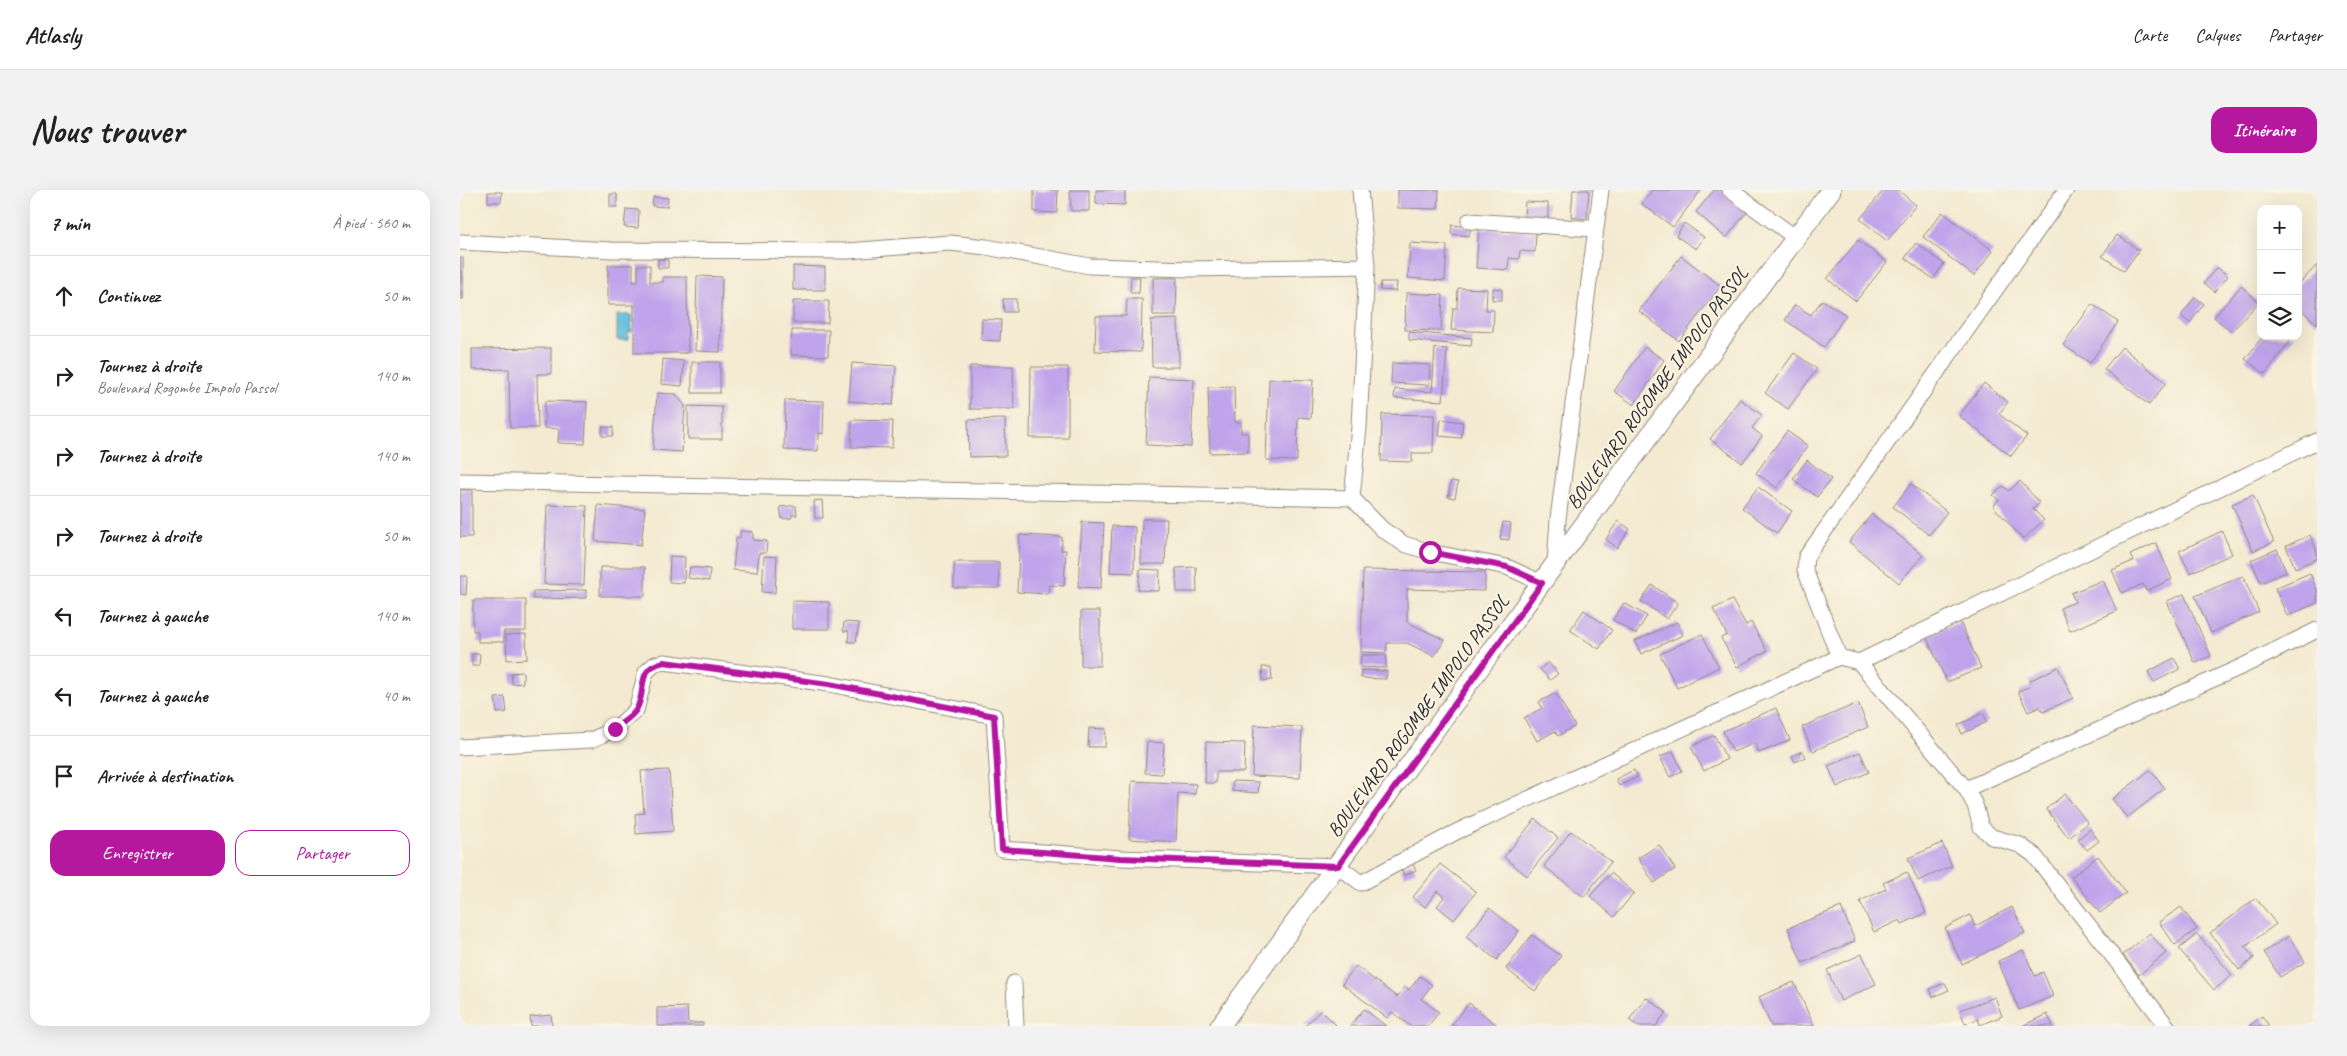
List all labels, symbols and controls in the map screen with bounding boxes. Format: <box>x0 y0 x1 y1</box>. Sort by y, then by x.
text: Atlasly <box>25 20 81 50</box>
text: Carte <box>2133 24 2167 46</box>
text: Calques <box>2195 24 2240 46</box>
text: Partager <box>2268 24 2322 46</box>
button: Itinéraire <box>2211 107 2317 153</box>
text: Nous trouver <box>30 108 184 153</box>
map controls <box>2257 205 2302 340</box>
button: + <box>2257 205 2302 250</box>
text: 7 min <box>50 210 90 236</box>
text: À pied · 560 m <box>332 213 410 233</box>
button: − <box>2257 250 2302 295</box>
street label: BOULEVARD ROGOMBE IMPOLO PASSOL <box>1561 262 1754 514</box>
icon: ahead <box>50 282 78 310</box>
text: Continuez <box>97 284 160 308</box>
text: 50 m <box>383 286 410 306</box>
button: layers <box>2257 295 2302 340</box>
text: Tournez à droite <box>97 354 201 378</box>
icon: right <box>50 362 78 390</box>
text: 140 m <box>376 366 410 386</box>
text: Boulevard Rogombe Impolo Passol <box>97 378 277 398</box>
icon: right <box>50 442 78 470</box>
text: Tournez à droite <box>97 444 201 468</box>
text: 140 m <box>376 446 410 466</box>
icon: right <box>50 522 78 550</box>
text: Tournez à droite <box>97 524 201 548</box>
text: 50 m <box>383 526 410 546</box>
route start <box>1419 541 1442 564</box>
street label: BOULEVARD ROGOMBE IMPOLO PASSOL <box>1322 590 1515 842</box>
icon: left <box>50 602 78 630</box>
text: Tournez à gauche <box>97 604 208 628</box>
text: 140 m <box>376 606 410 626</box>
icon: left <box>50 682 78 710</box>
text: Tournez à gauche <box>97 684 208 708</box>
text: 40 m <box>383 686 410 706</box>
route end <box>604 718 627 741</box>
icon: arrive <box>50 762 78 790</box>
text: Arrivée à destination <box>97 764 233 788</box>
button: Enregistrer <box>50 830 225 876</box>
button: Partager <box>235 830 410 876</box>

